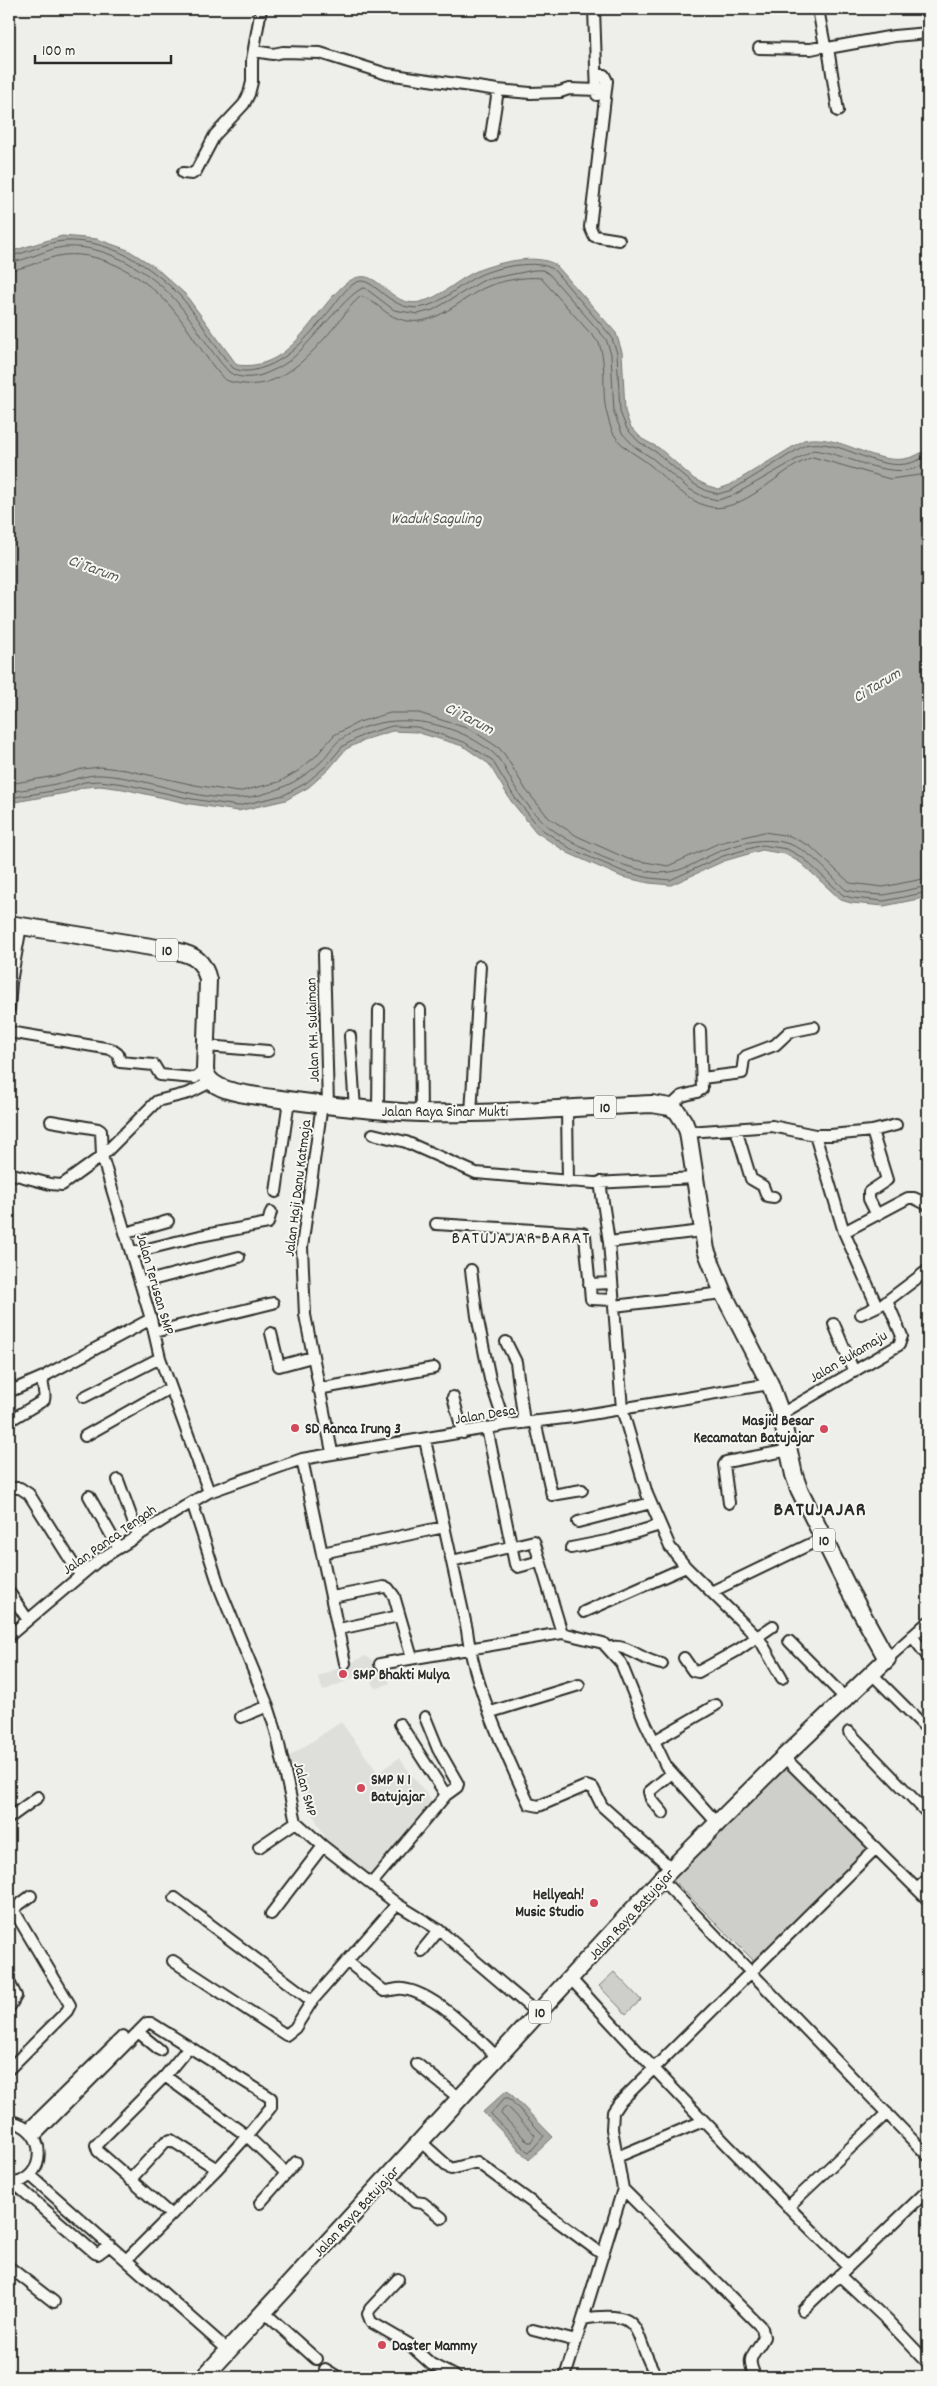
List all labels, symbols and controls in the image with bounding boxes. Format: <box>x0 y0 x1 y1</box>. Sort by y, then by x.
scale bar <box>35 32 171 64</box>
text: 100 m <box>42 41 75 63</box>
water label: Waduk Saguling <box>391 508 482 531</box>
water label: Ci Tarum <box>65 550 123 589</box>
water label: Ci Tarum <box>849 662 906 709</box>
water label: Ci Tarum <box>440 697 498 742</box>
road number: 10 <box>156 938 178 962</box>
street label: Jalan KH. Sulaiman <box>301 977 327 1083</box>
road number: 10 <box>594 1096 616 1118</box>
street label: Jalan Raya Sinar Mukti <box>382 1102 508 1124</box>
street label: Jalan Haji Danu Katmaja <box>280 1118 318 1258</box>
district label: BATUJAJAR BARAT <box>451 1227 591 1252</box>
street label: Jalan Terusan SMP <box>129 1232 179 1338</box>
street label: Jalan Sukamaju <box>806 1326 892 1390</box>
street label: Jalan Desa <box>453 1400 518 1432</box>
place label: Masjid Besar Kecamatan Batujajar <box>693 1411 814 1450</box>
place label: SD Ranca Irung 3 <box>305 1419 401 1441</box>
marker: SD Ranca Irung 3 <box>289 1422 301 1434</box>
marker: Masjid Besar Kecamatan Batujajar <box>818 1423 830 1435</box>
district label: BATUJAJAR <box>773 1497 867 1525</box>
street label: Jalan Panca Tengah <box>58 1500 162 1581</box>
road number: 10 <box>813 1528 835 1552</box>
place label: SMP Bhakti Mulya <box>353 1665 450 1687</box>
marker: SMP Bhakti Mulya <box>337 1668 349 1680</box>
street label: Jalan SMP <box>286 1760 322 1819</box>
place label: SMP N 1 Batujajar <box>371 1770 425 1809</box>
marker: SMP N 1 Batujajar <box>355 1782 367 1794</box>
street label: Jalan Raya Batujajar <box>584 1864 681 1966</box>
place label: Hellyeah! Music Studio <box>515 1885 584 1924</box>
marker: Hellyeah! Music Studio <box>588 1897 600 1909</box>
road number: 10 <box>529 2000 551 2024</box>
street label: Jalan Raya Batujajar <box>309 2161 406 2263</box>
place label: Daster Mammy <box>392 2336 478 2358</box>
marker: Daster Mammy <box>376 2339 388 2351</box>

